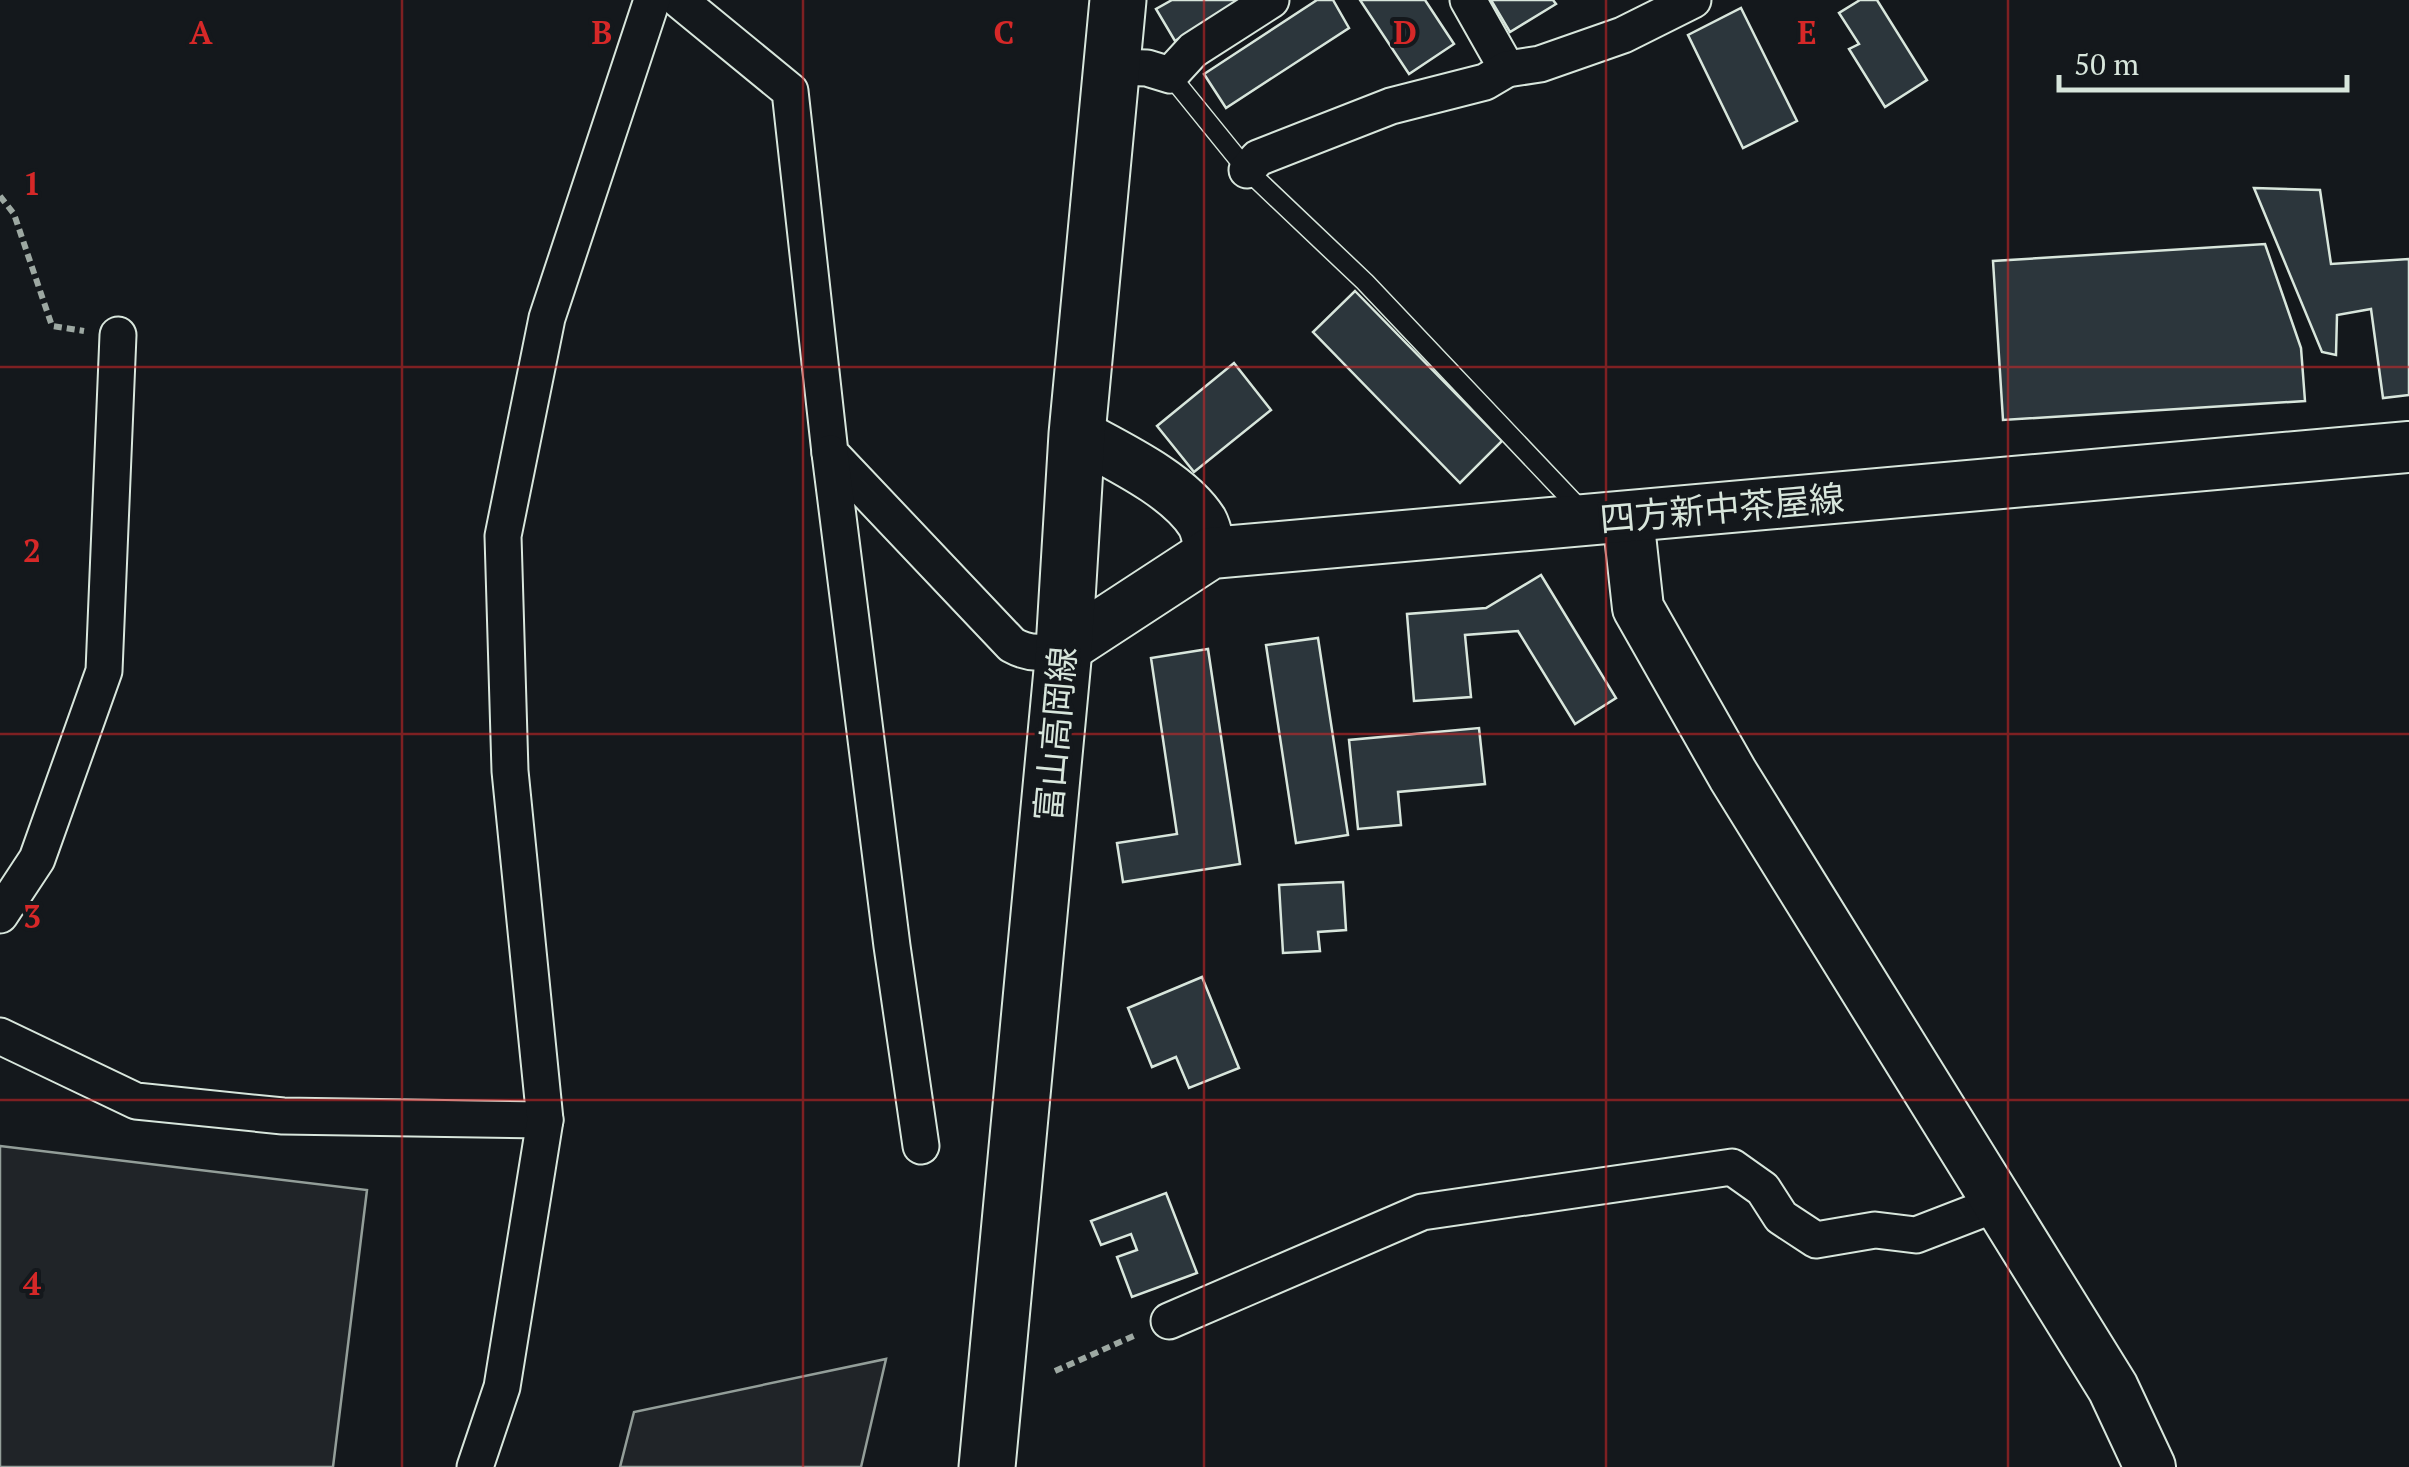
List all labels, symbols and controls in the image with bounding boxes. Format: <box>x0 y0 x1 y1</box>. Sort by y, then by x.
text: A <box>189 11 213 53</box>
text: B <box>592 11 612 53</box>
text: C <box>994 11 1014 53</box>
text: D <box>1393 11 1417 53</box>
text: E <box>1797 11 1817 53</box>
scale bar <box>2059 30 2346 92</box>
text: 50 m <box>2074 44 2139 84</box>
text: 1 <box>23 162 41 204</box>
street label: 四方新中茶屋線 <box>1598 474 1846 542</box>
text: 2 <box>23 529 41 571</box>
street label: 富山高岡線 <box>1024 645 1086 823</box>
text: 3 <box>23 895 41 937</box>
text: 4 <box>23 1262 41 1304</box>

